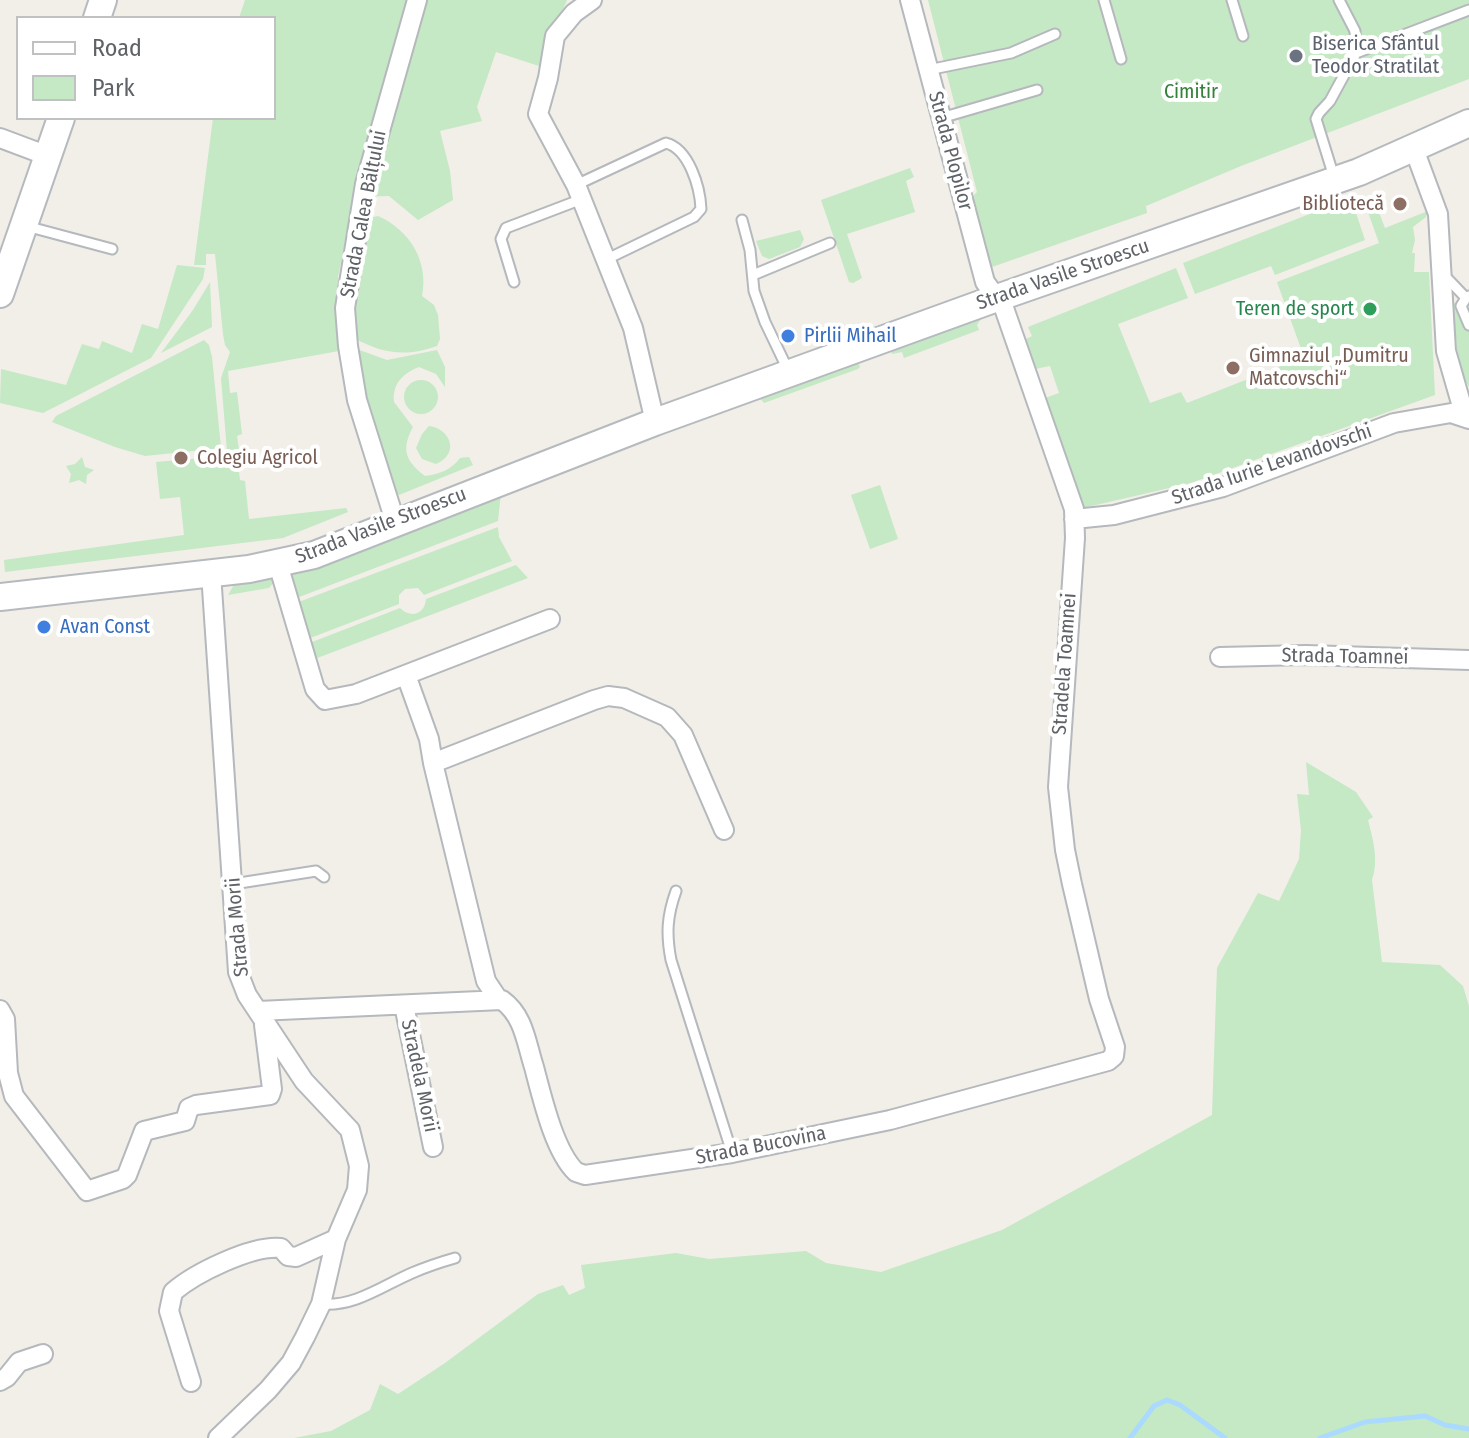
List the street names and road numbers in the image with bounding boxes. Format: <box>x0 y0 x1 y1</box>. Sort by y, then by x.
street label: Strada Plopilor <box>923 89 977 213</box>
street label: Strada Calea Bălțului <box>336 128 392 300</box>
street label: Strada Vasile Stroescu <box>974 234 1152 316</box>
street label: Strada Iurie Levandovschi <box>1169 419 1375 511</box>
street label: Strada Vasile Stroescu <box>292 482 470 570</box>
street label: Stradela Toamnei <box>1048 592 1082 736</box>
street label: Strada Toamnei <box>1281 644 1409 670</box>
street label: Strada Morii <box>222 876 254 978</box>
street label: Stradela Morii <box>395 1017 443 1135</box>
street label: Strada Bucovina <box>694 1122 828 1170</box>

